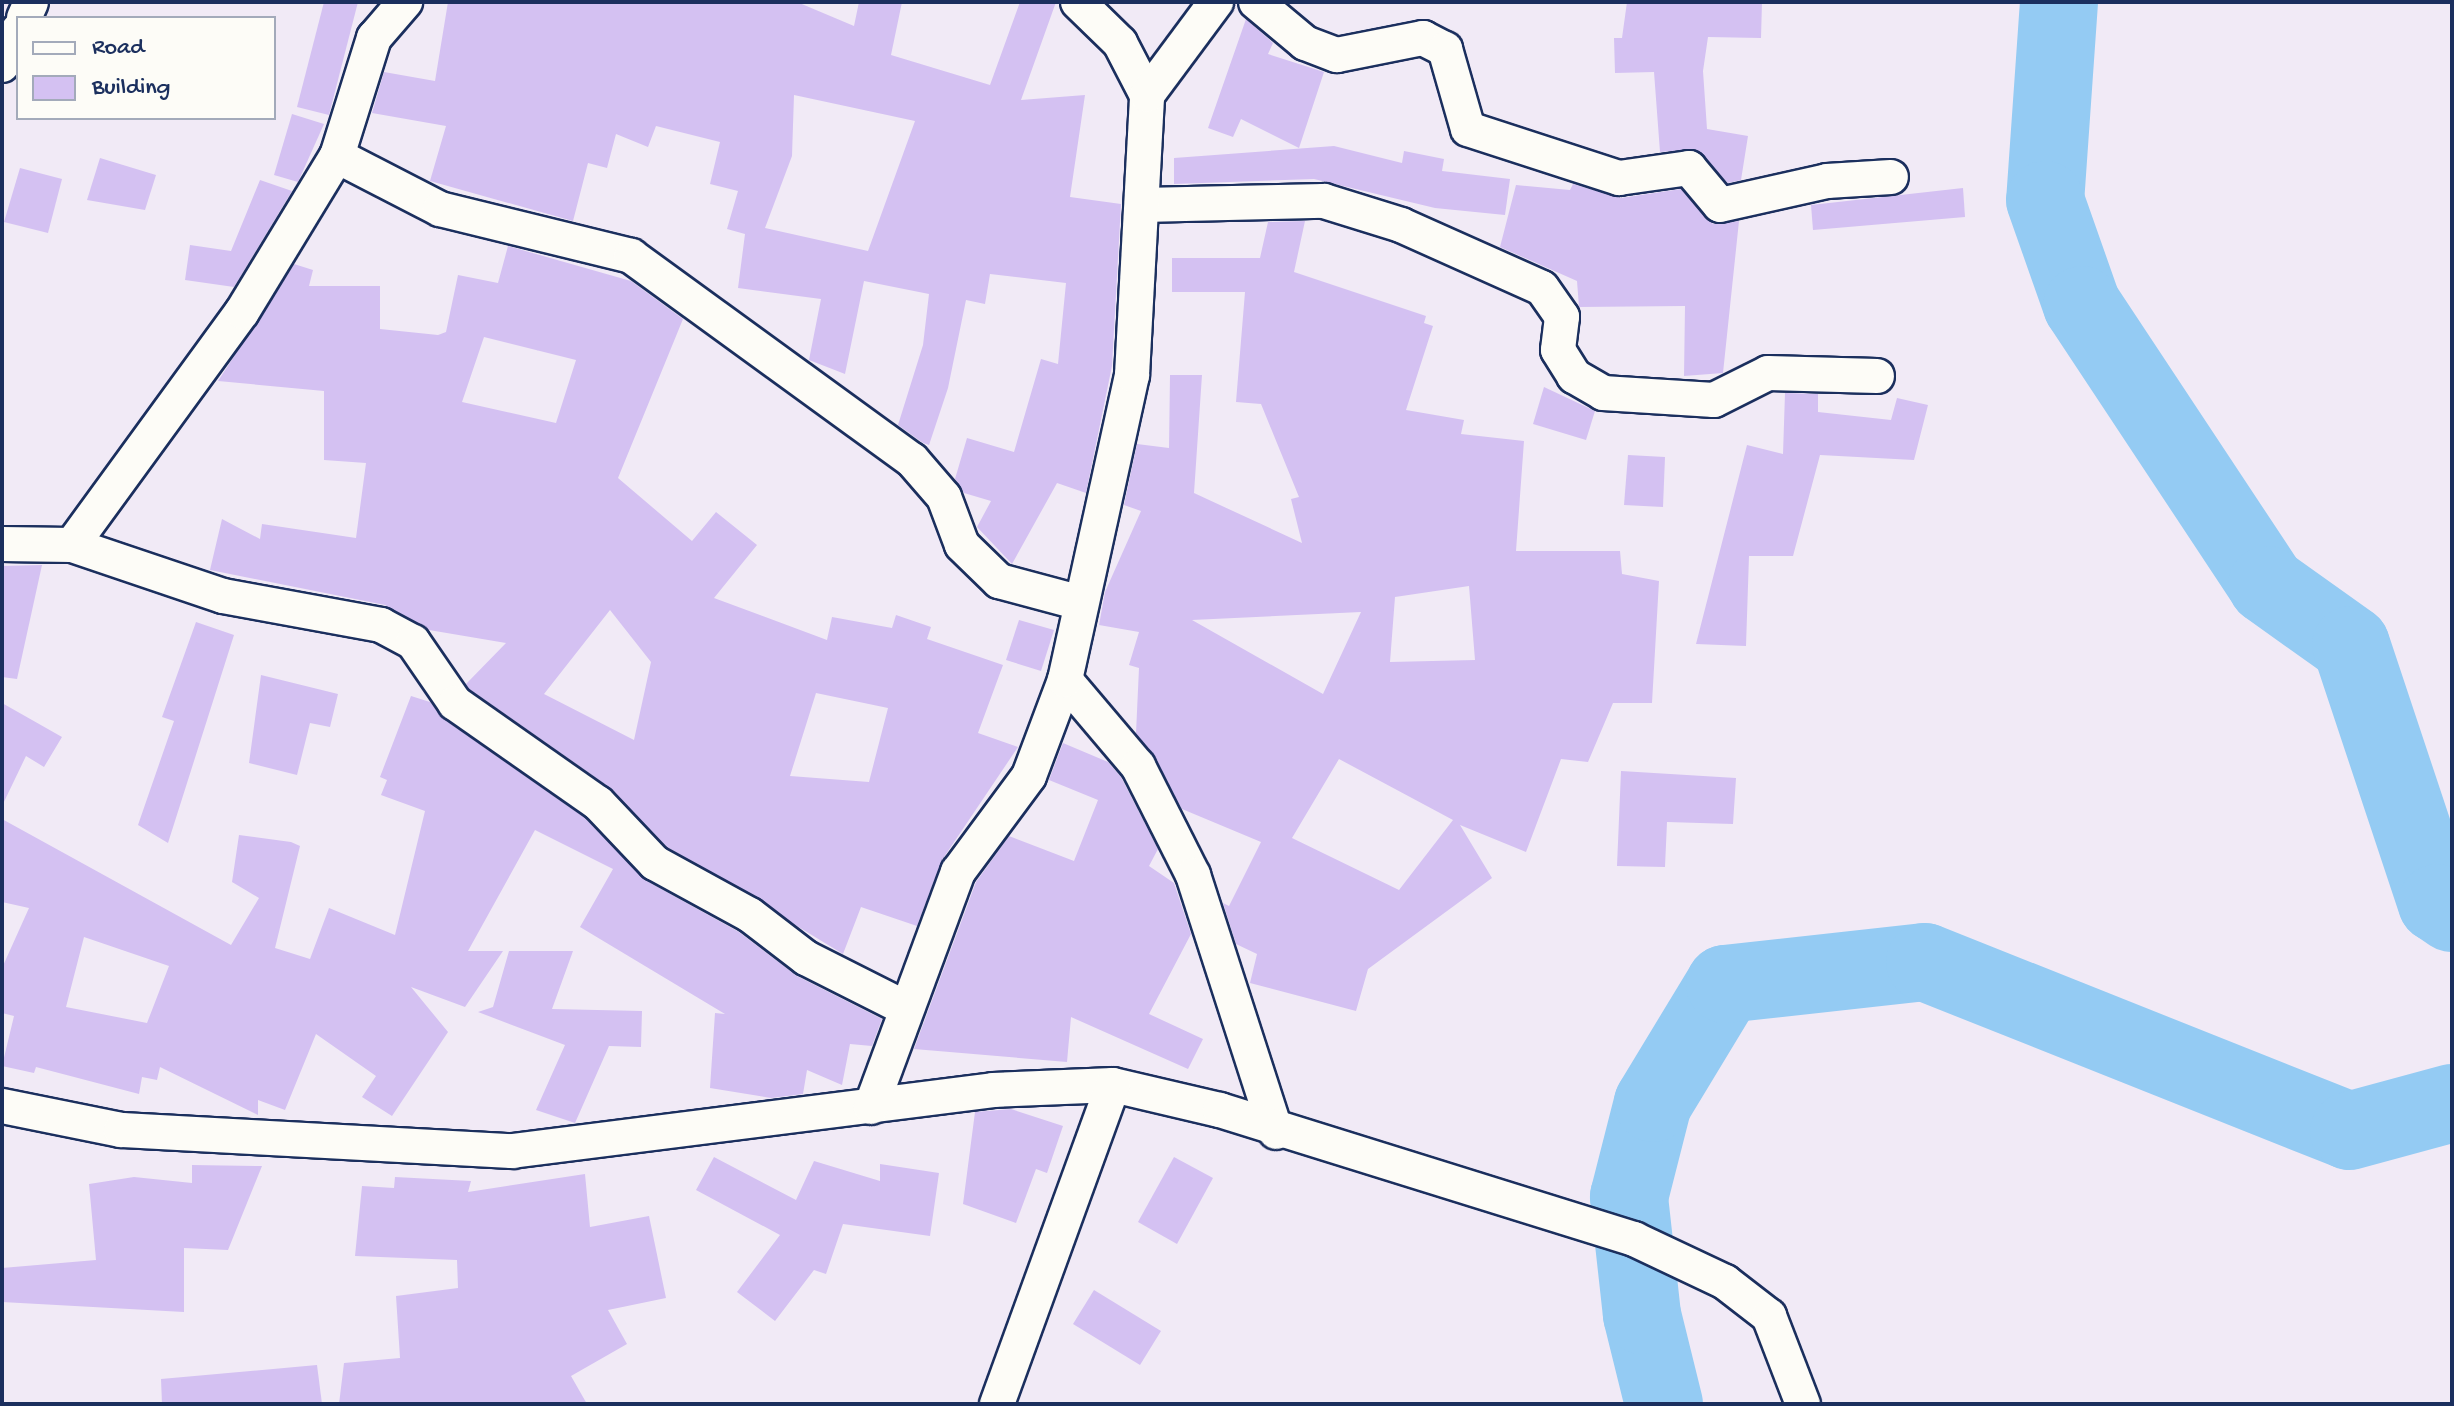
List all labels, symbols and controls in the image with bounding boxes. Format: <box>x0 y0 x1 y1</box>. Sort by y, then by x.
legend <box>16 16 276 120</box>
text: Road <box>92 34 144 63</box>
text: Building <box>92 74 170 103</box>

